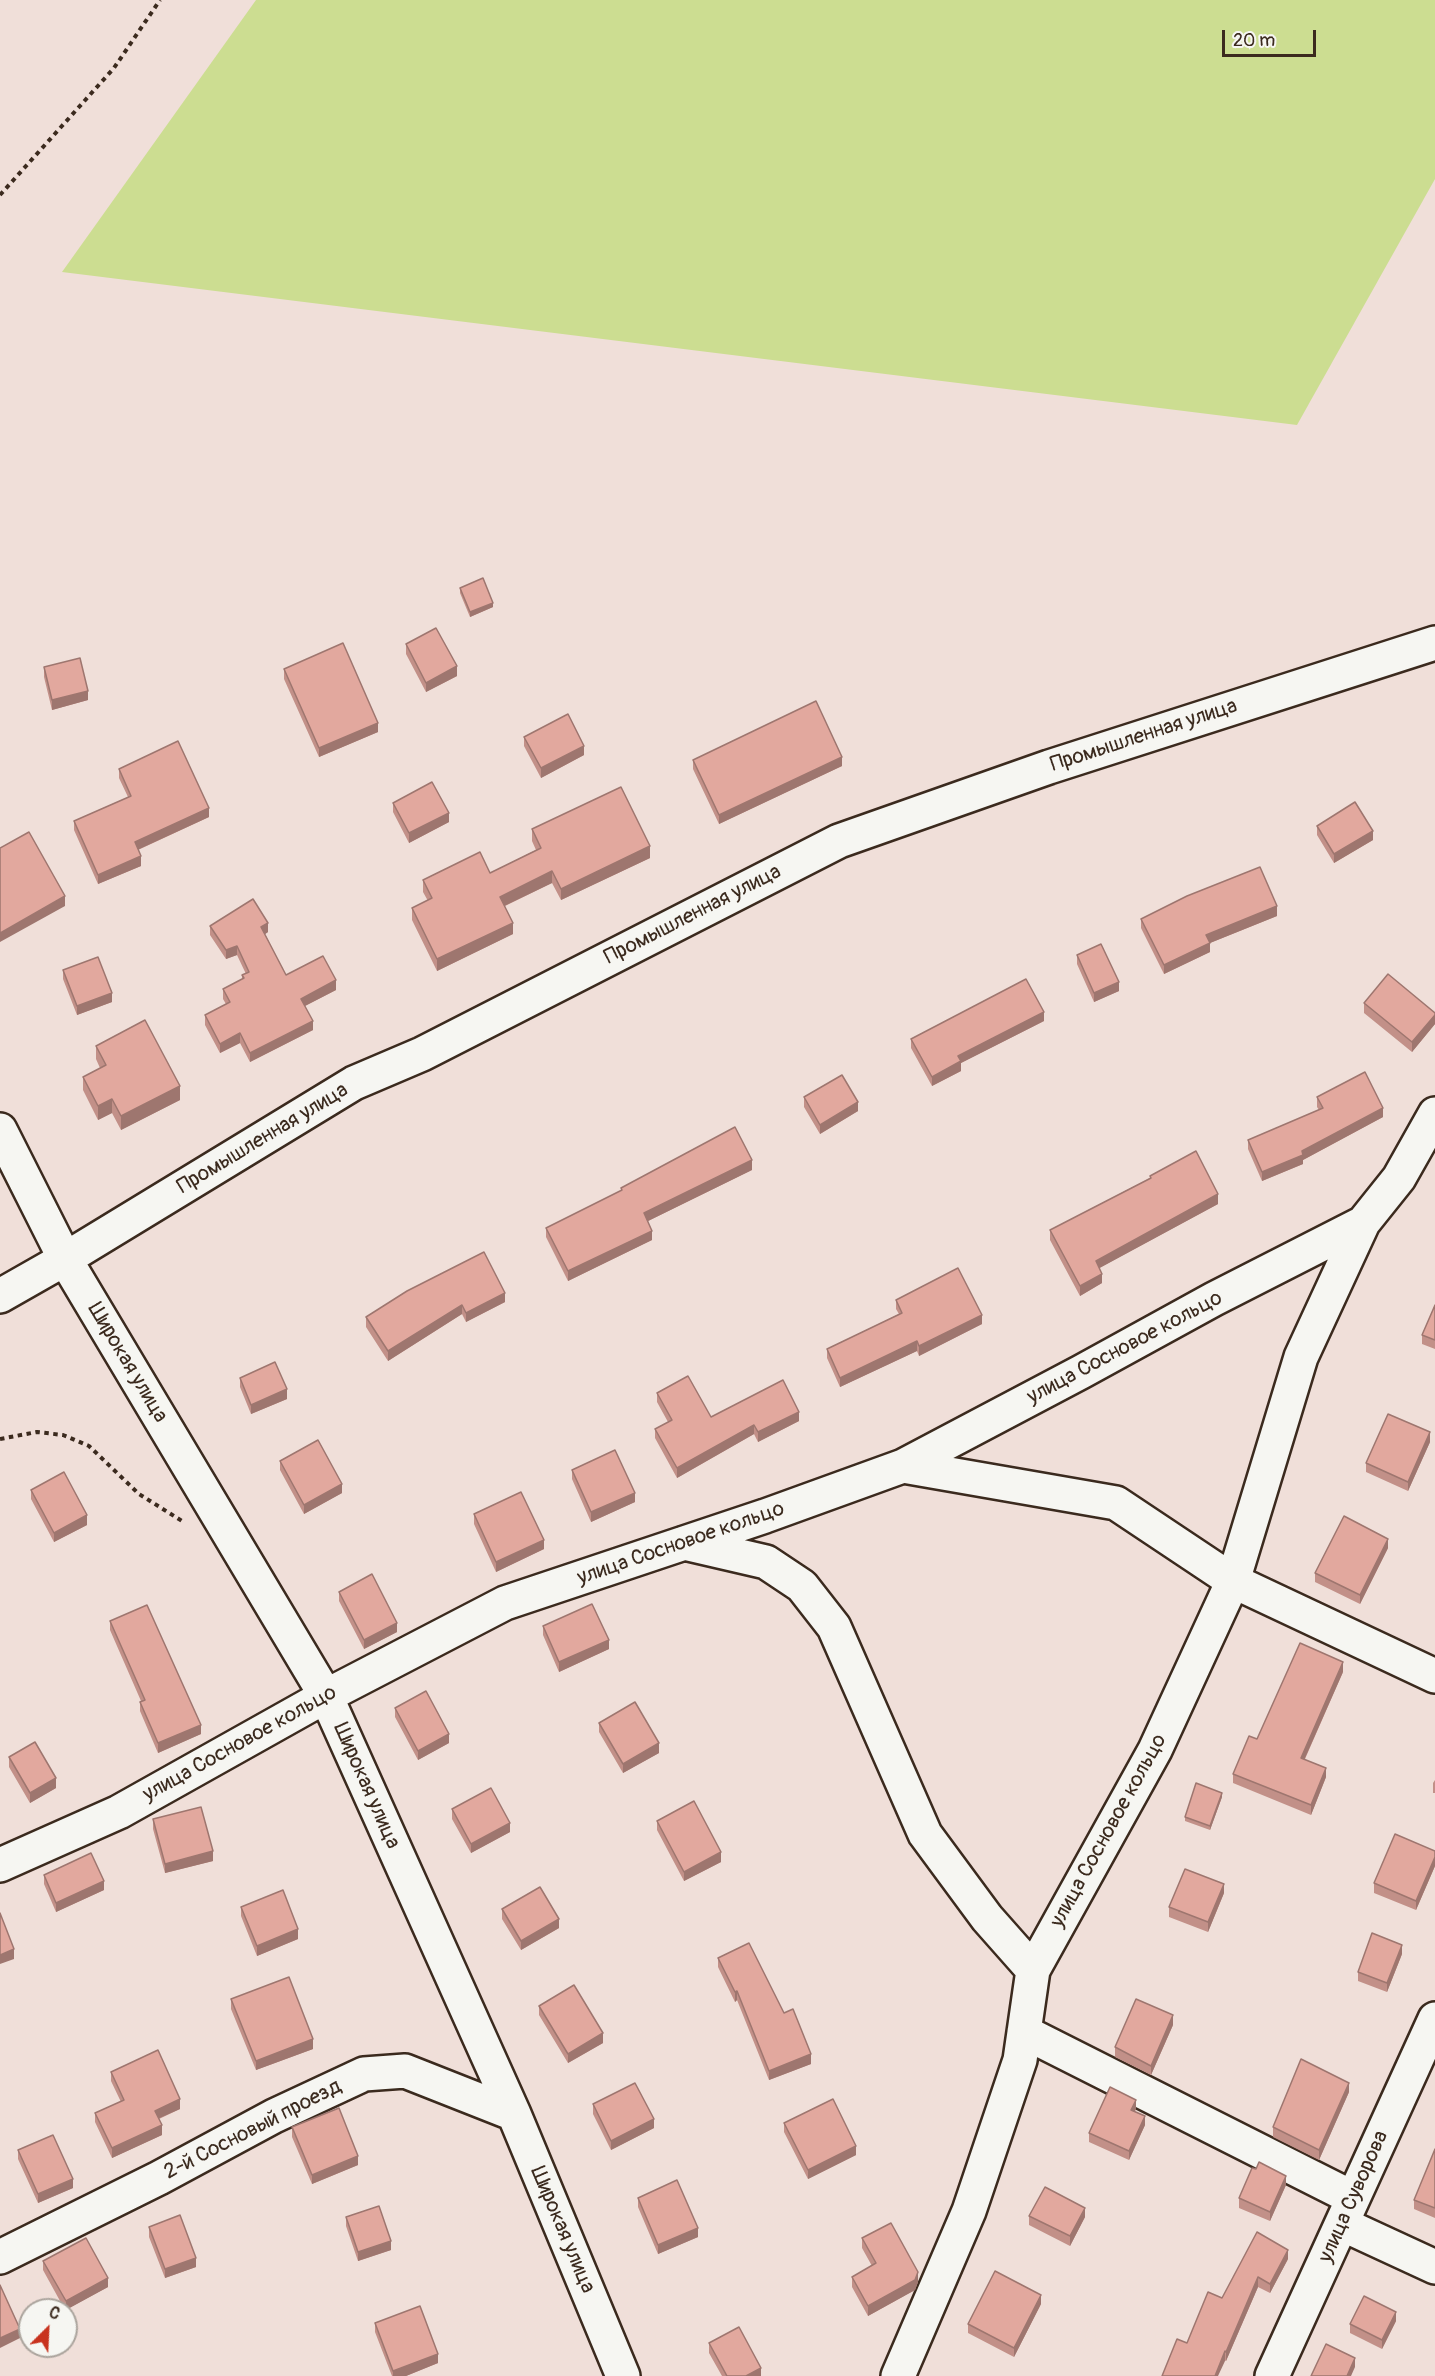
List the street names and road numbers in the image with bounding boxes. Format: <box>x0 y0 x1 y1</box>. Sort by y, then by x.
street label: Промышленная улица <box>1047 694 1241 778</box>
street label: Промышленная улица <box>600 860 786 970</box>
street label: Промышленная улица <box>173 1078 353 1200</box>
street label: улица Сосновое кольцо <box>1023 1286 1227 1410</box>
street label: Широкая улица <box>81 1299 173 1427</box>
street label: улица Сосновое кольцо <box>574 1497 788 1591</box>
street label: улица Сосновое кольцо <box>139 1680 341 1808</box>
street label: Широкая улица <box>327 1719 405 1853</box>
street label: улица Сосновое кольцо <box>1045 1730 1173 1932</box>
street label: 2-й Сосновый проезд <box>160 2074 346 2186</box>
street label: улица Суворова <box>1314 2127 1394 2267</box>
street label: Широкая улица <box>524 2163 600 2297</box>

